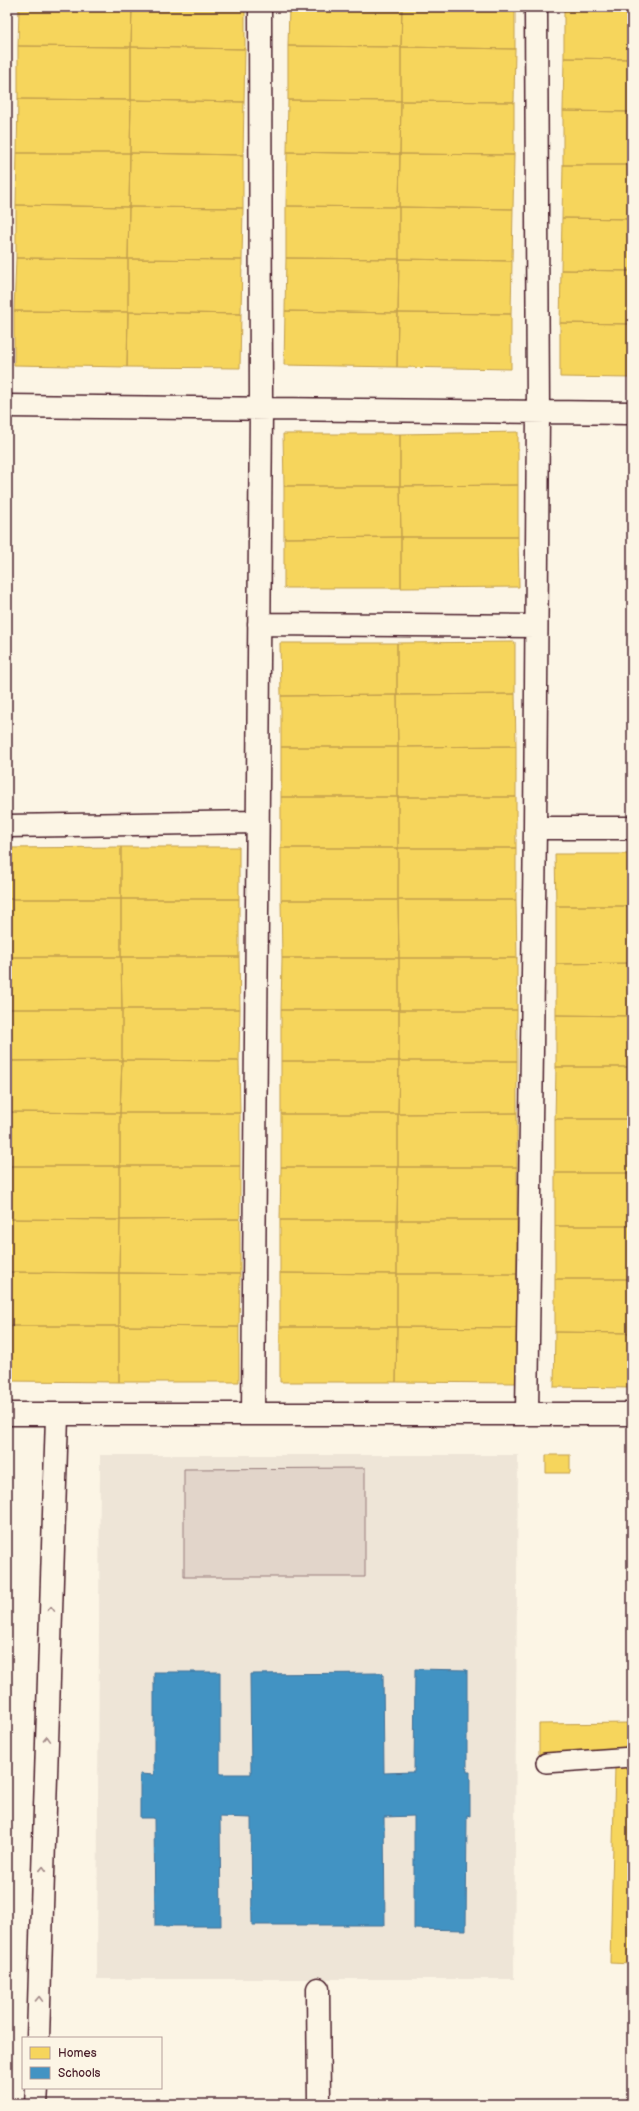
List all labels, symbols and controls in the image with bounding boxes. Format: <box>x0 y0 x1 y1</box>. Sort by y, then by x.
one-way arrow <box>47 1606 55 1612</box>
one-way arrow <box>43 1736 51 1742</box>
one-way arrow <box>39 1866 47 1872</box>
one-way arrow <box>35 1996 43 2002</box>
legend <box>22 2037 162 2089</box>
text: Homes <box>58 2046 97 2061</box>
text: Schools <box>58 2066 101 2081</box>

